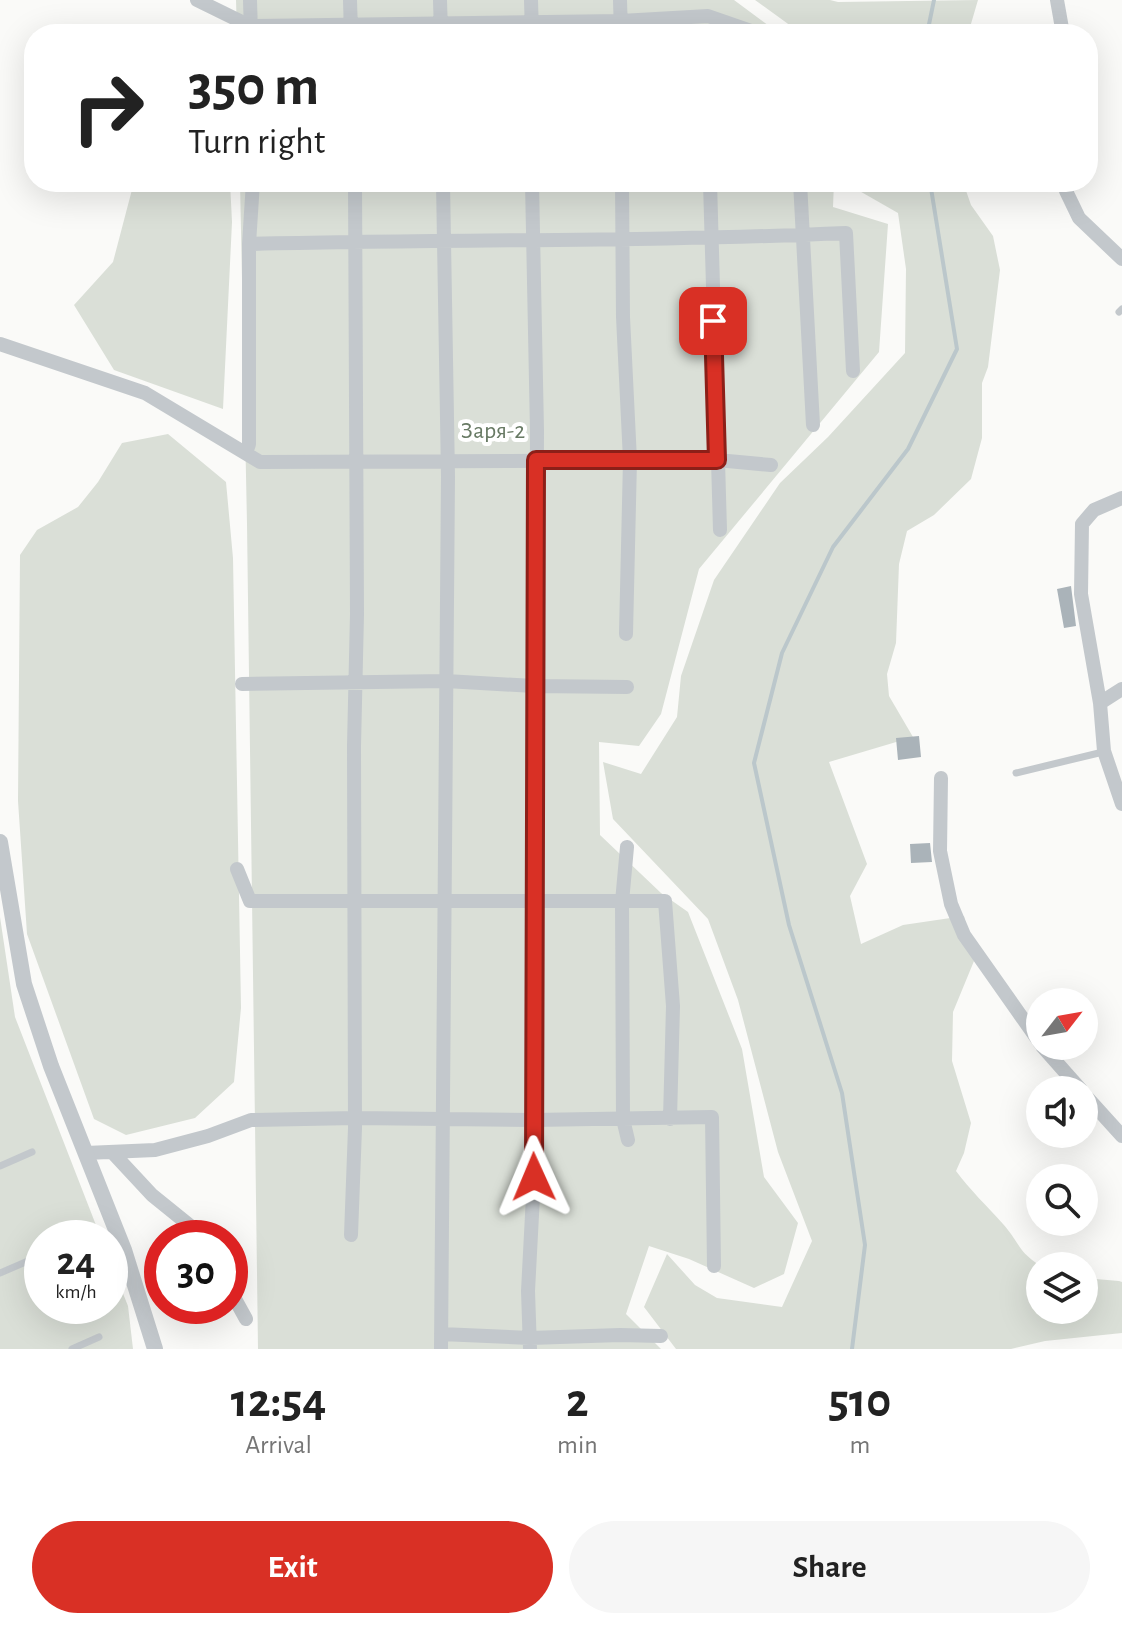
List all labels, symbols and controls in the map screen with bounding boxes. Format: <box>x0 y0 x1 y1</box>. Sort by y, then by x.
icon: right <box>56 56 160 160</box>
text: 350 m <box>188 59 319 115</box>
text: Turn right <box>188 124 325 160</box>
pin <box>679 287 747 355</box>
icon: arrive <box>691 299 735 343</box>
park label: Заря-2 <box>461 419 525 443</box>
north arrow <box>1026 988 1098 1060</box>
map controls <box>1026 988 1098 1324</box>
button: sound <box>1026 1076 1098 1148</box>
position arrow <box>492 1135 576 1219</box>
button: search <box>1026 1164 1098 1236</box>
speed limit sign: 30 <box>144 1220 248 1324</box>
text: 24 <box>57 1242 95 1282</box>
button: layers <box>1026 1252 1098 1324</box>
text: km/h <box>55 1282 97 1302</box>
text: 12:54 <box>231 1378 326 1426</box>
text: 2 <box>566 1378 589 1426</box>
text: 510 <box>828 1378 891 1426</box>
text: Arrival <box>245 1432 312 1458</box>
text: min <box>557 1432 598 1458</box>
text: m <box>849 1432 870 1458</box>
button: Exit <box>32 1521 553 1613</box>
button: Share <box>569 1521 1090 1613</box>

